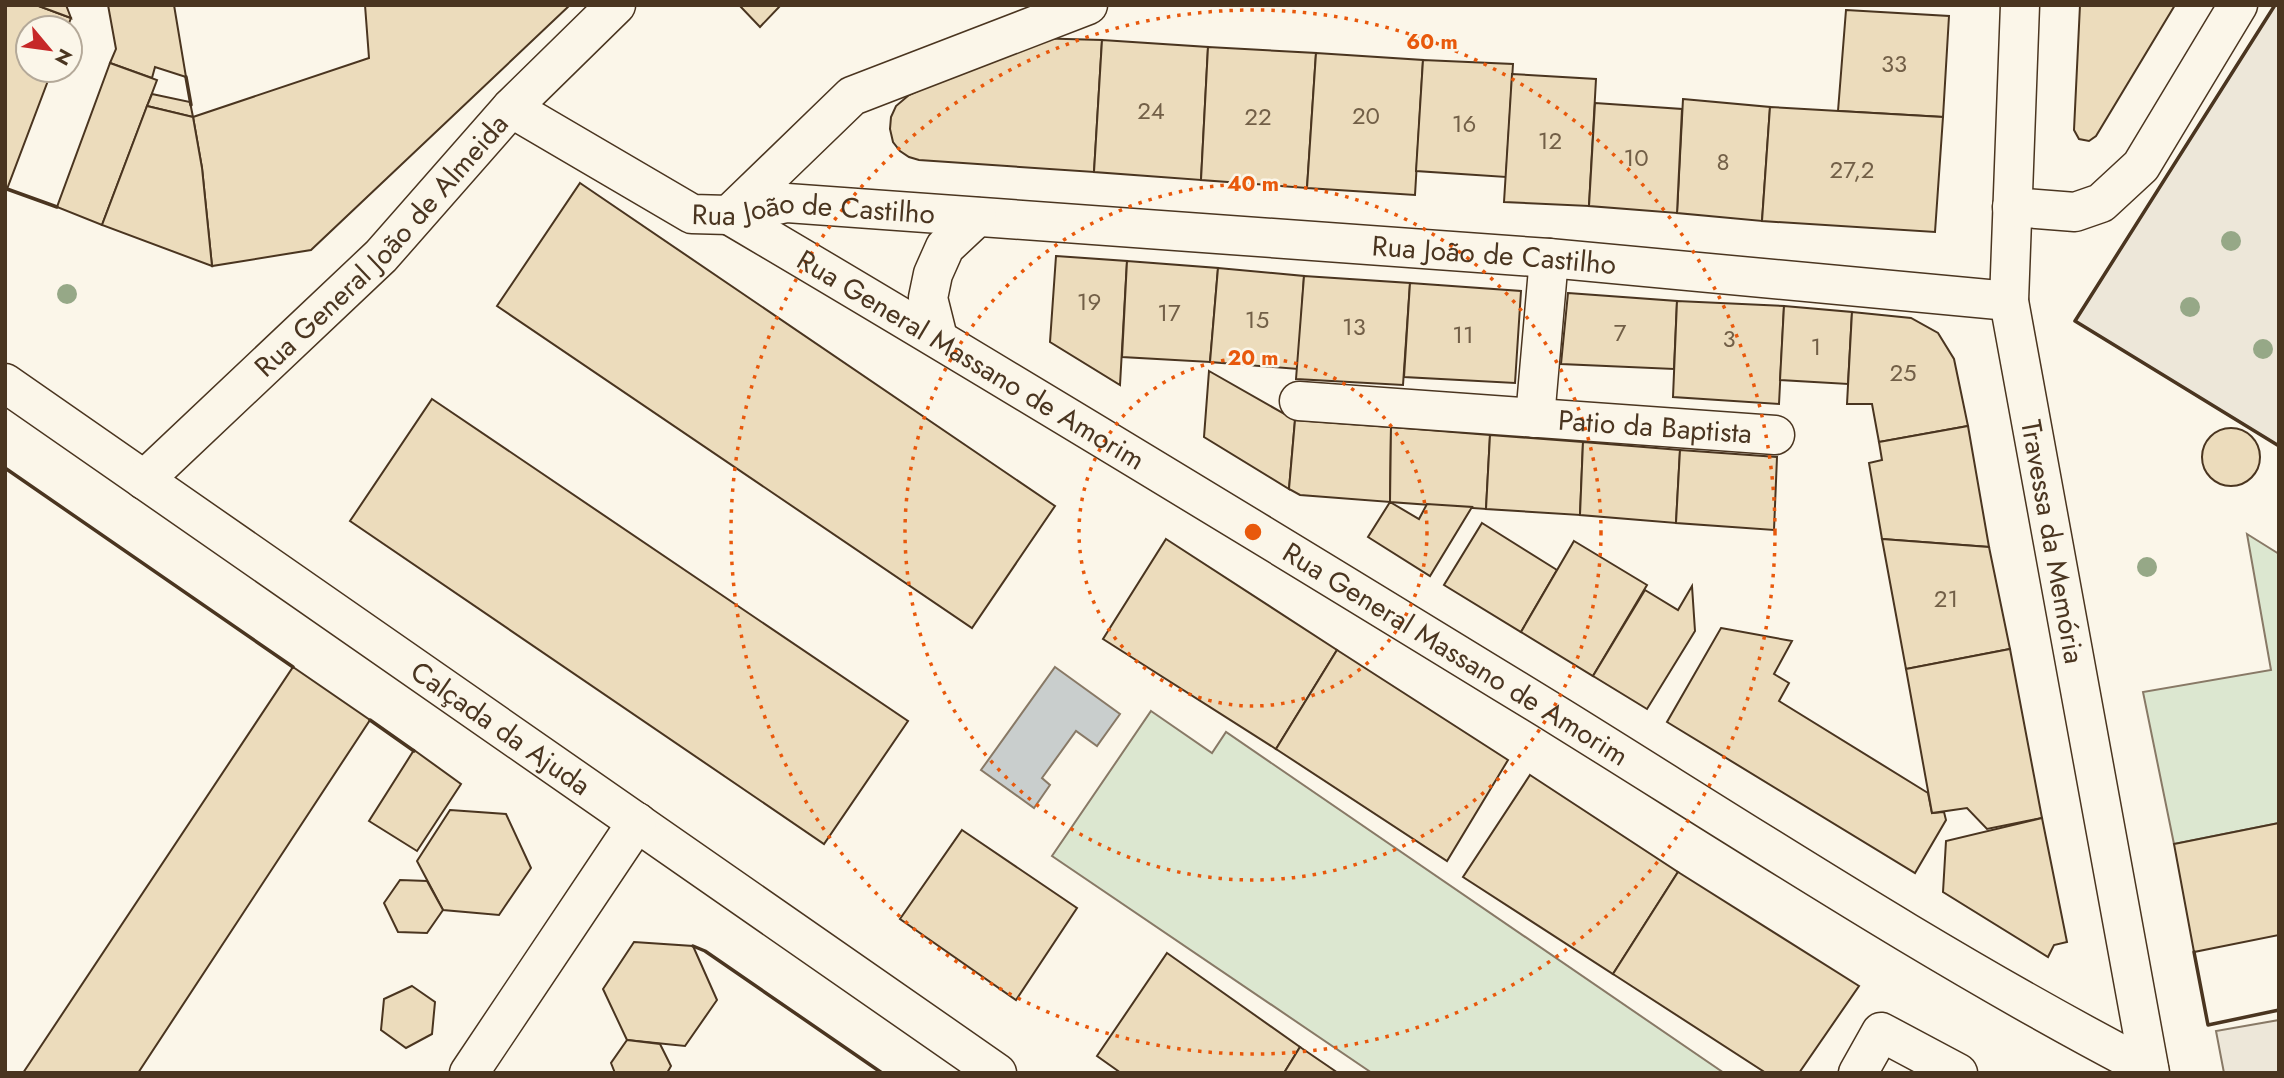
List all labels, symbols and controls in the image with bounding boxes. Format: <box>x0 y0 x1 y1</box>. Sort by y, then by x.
north arrow <box>14 14 84 84</box>
text: 60 m <box>1406 27 1458 57</box>
text: N <box>48 44 79 70</box>
house number: 33 <box>1881 46 1907 81</box>
house number: 24 <box>1137 93 1165 128</box>
house number: 20 <box>1352 98 1380 133</box>
house number: 22 <box>1244 99 1272 134</box>
street label: Rua General João de Almeida <box>245 104 518 386</box>
house number: 16 <box>1452 106 1476 141</box>
house number: 12 <box>1538 123 1562 158</box>
house number: 10 <box>1623 140 1649 175</box>
house number: 8 <box>1716 144 1730 179</box>
house number: 27,2 <box>1830 152 1874 187</box>
text: 40 m <box>1227 169 1279 199</box>
street label: Rua João de Castilho <box>691 182 937 236</box>
street label: Rua João de Castilho <box>1371 225 1618 285</box>
street label: Rua General Massano de Amorim <box>789 239 1153 480</box>
house number: 19 <box>1077 284 1101 319</box>
house number: 17 <box>1157 295 1181 330</box>
house number: 15 <box>1245 302 1269 337</box>
house number: 13 <box>1342 309 1366 344</box>
house number: 7 <box>1614 315 1627 350</box>
house number: 11 <box>1452 317 1474 352</box>
house number: 3 <box>1722 321 1736 356</box>
house number: 1 <box>1811 329 1821 364</box>
text: 20 m <box>1227 343 1279 373</box>
house number: 25 <box>1889 355 1917 390</box>
street label: Patio da Baptista <box>1557 399 1753 454</box>
street label: Travessa da Memória <box>2011 417 2095 667</box>
centre of rings <box>1241 520 1265 544</box>
street label: Rua General Massano de Amorim <box>1275 532 1637 776</box>
house number: 21 <box>1934 581 1958 616</box>
street label: Calçada da Ajuda <box>402 651 599 805</box>

